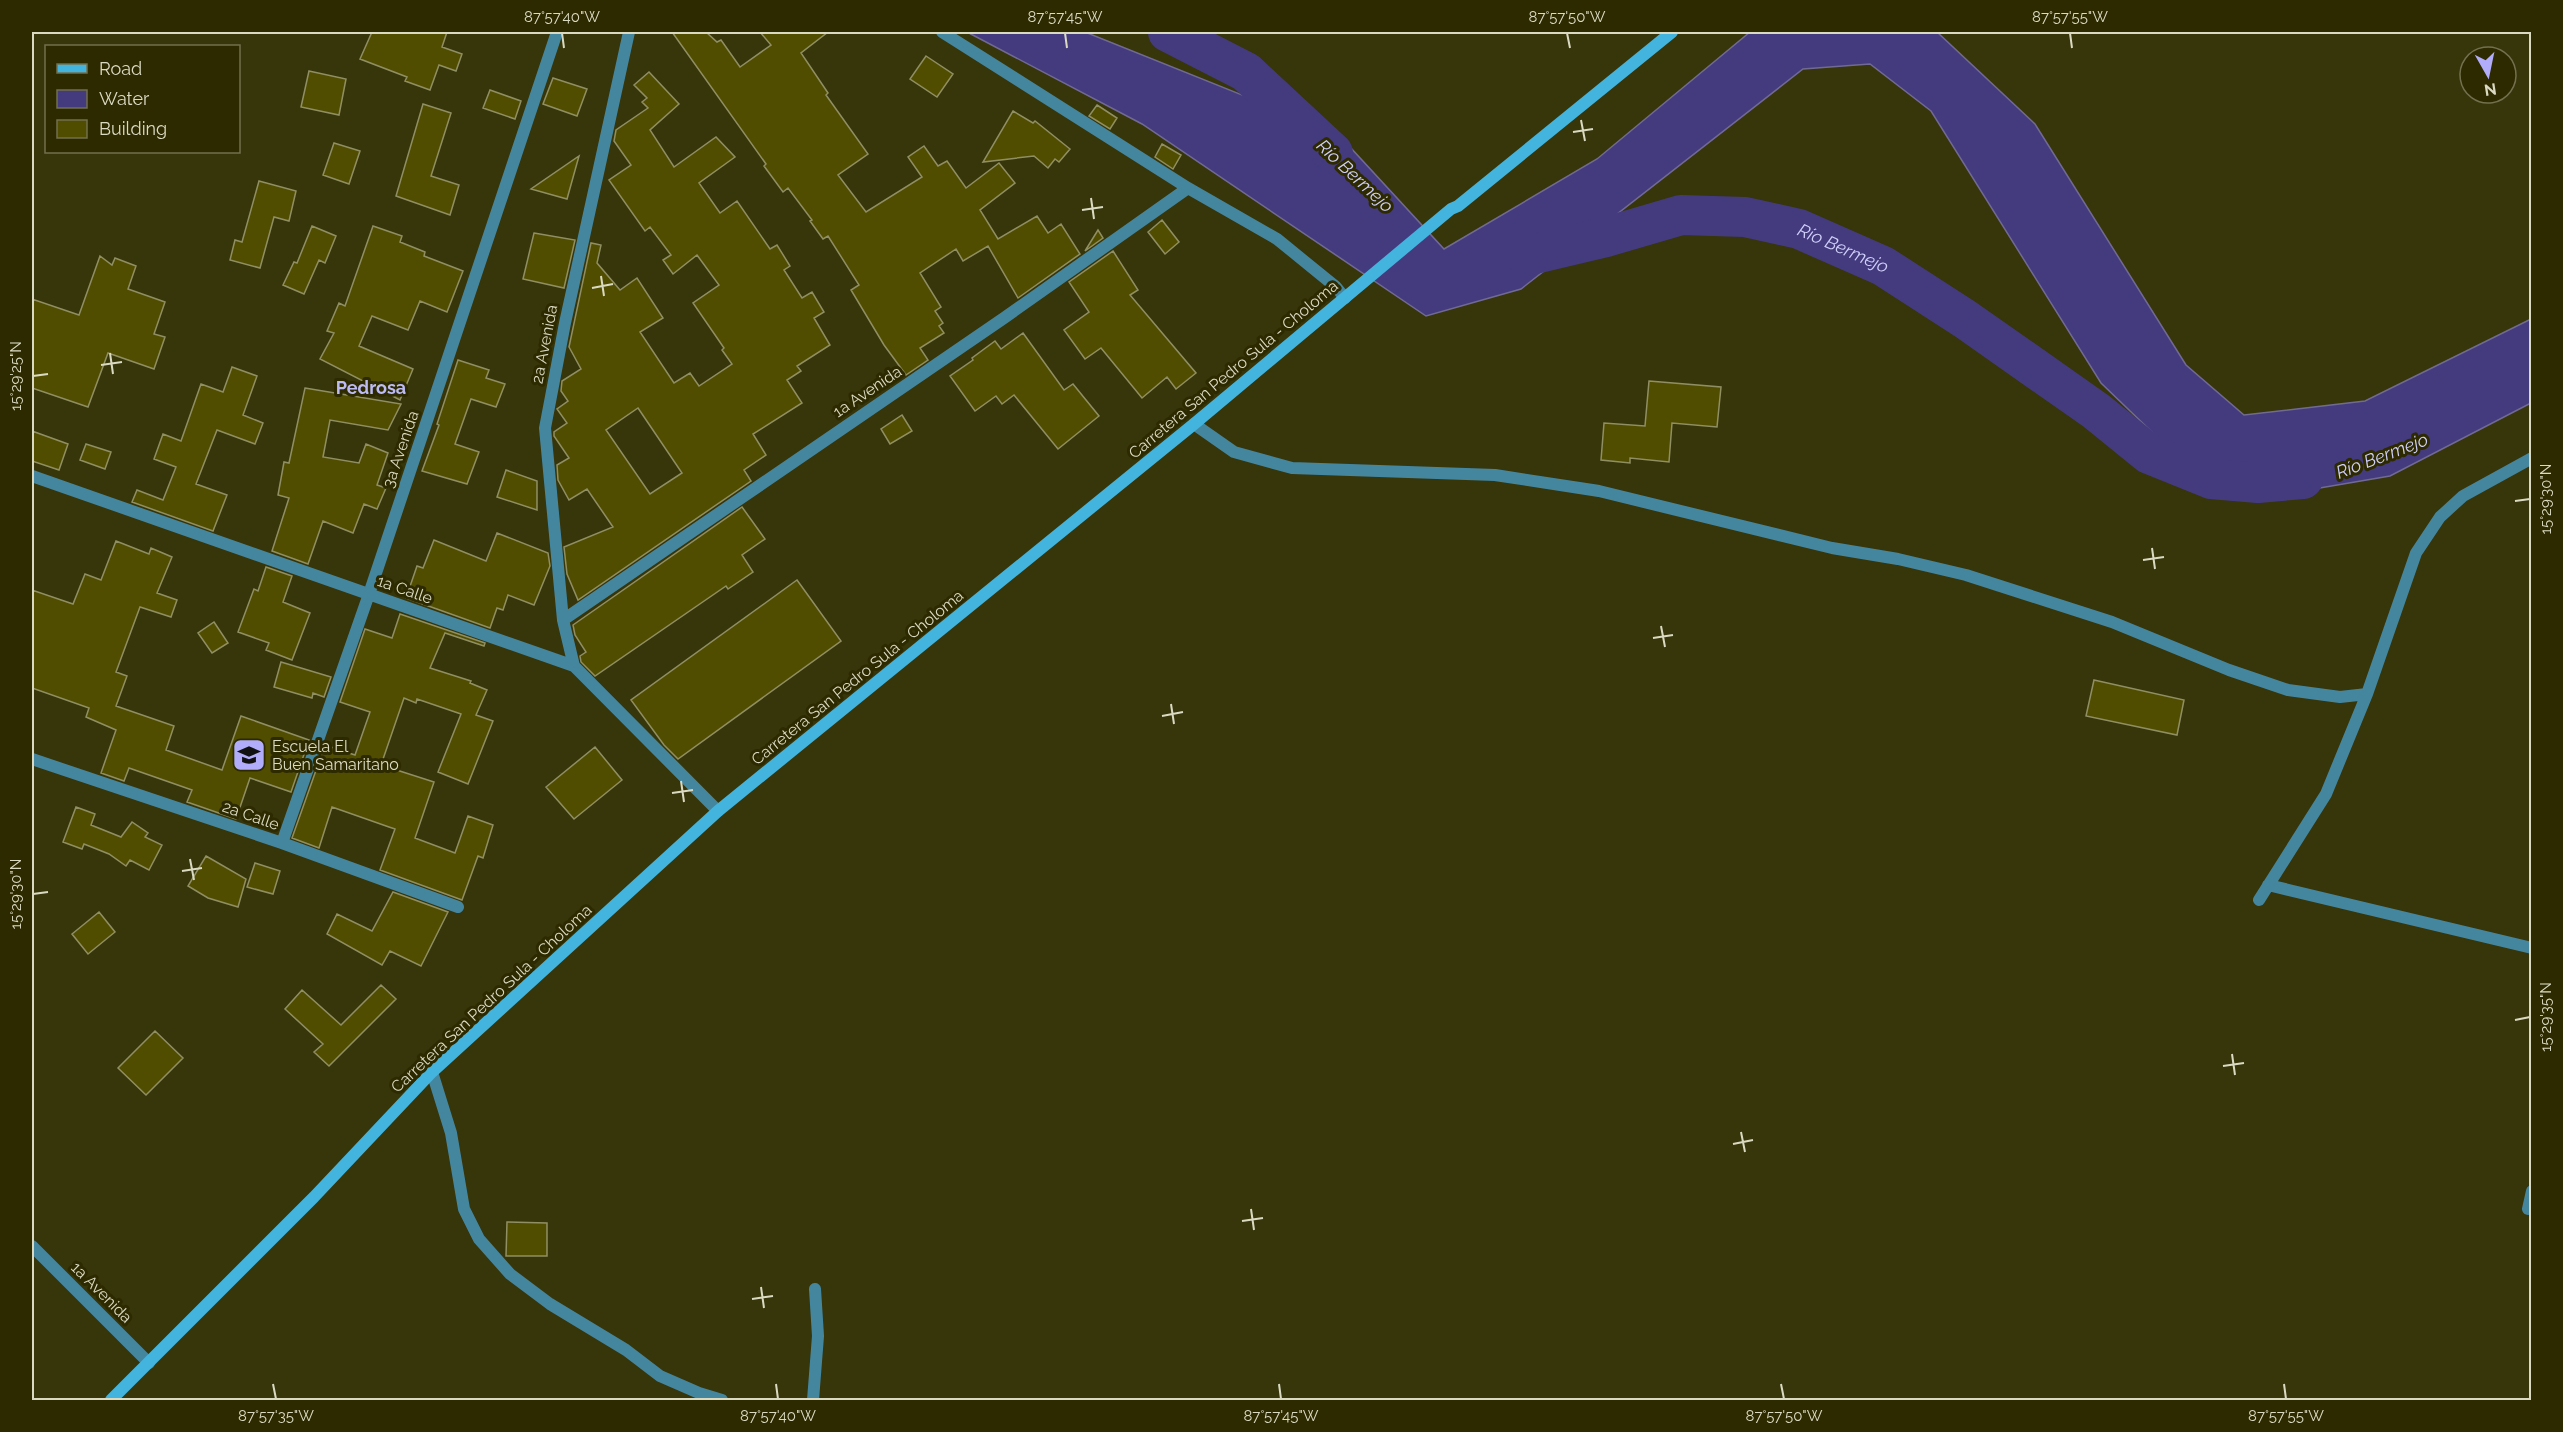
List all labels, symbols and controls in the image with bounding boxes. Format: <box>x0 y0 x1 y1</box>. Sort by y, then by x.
text: 87°57'40"W <box>524 8 600 26</box>
text: 87°57'45"W <box>1027 8 1103 26</box>
text: 87°57'50"W <box>1529 8 1606 26</box>
text: 87°57'55"W <box>2032 8 2108 26</box>
legend <box>45 45 240 153</box>
north arrow <box>2458 45 2518 105</box>
text: Road <box>99 58 142 79</box>
text: N <box>2483 79 2498 100</box>
text: Water <box>99 88 150 109</box>
text: Building <box>99 118 167 139</box>
water label: Río Bermejo <box>1313 135 1398 216</box>
water label: Río Bermejo <box>1795 219 1892 277</box>
street label: Carretera San Pedro Sula - Choloma <box>1125 276 1342 463</box>
street label: 2a Avenida <box>528 303 561 385</box>
text: 15°29'25"N <box>7 341 25 411</box>
street label: 1a Avenida <box>829 362 905 421</box>
district label: Pedrosa <box>336 377 406 398</box>
street label: 3a Avenida <box>378 408 423 490</box>
water label: Río Bermejo <box>2333 428 2431 483</box>
text: 15°29'30"N <box>2537 464 2555 534</box>
street label: 1a Calle <box>375 571 435 608</box>
street label: Carretera San Pedro Sula - Choloma <box>747 586 967 769</box>
school or university icon: Escuela El Buen Samaritano <box>231 737 267 773</box>
place label: Escuela El Buen Samaritano <box>272 737 399 774</box>
street label: 2a Calle <box>220 797 282 834</box>
text: 15°29'30"N <box>7 859 25 929</box>
street label: Carretera San Pedro Sula - Choloma <box>387 900 596 1096</box>
text: 15°29'35"N <box>2537 982 2555 1052</box>
street label: 1a Avenida <box>67 1258 136 1327</box>
text: 87°57'35"W <box>238 1407 314 1425</box>
text: 87°57'40"W <box>740 1407 816 1425</box>
text: 87°57'45"W <box>1243 1407 1319 1425</box>
text: 87°57'50"W <box>1746 1407 1823 1425</box>
text: 87°57'55"W <box>2248 1407 2324 1425</box>

